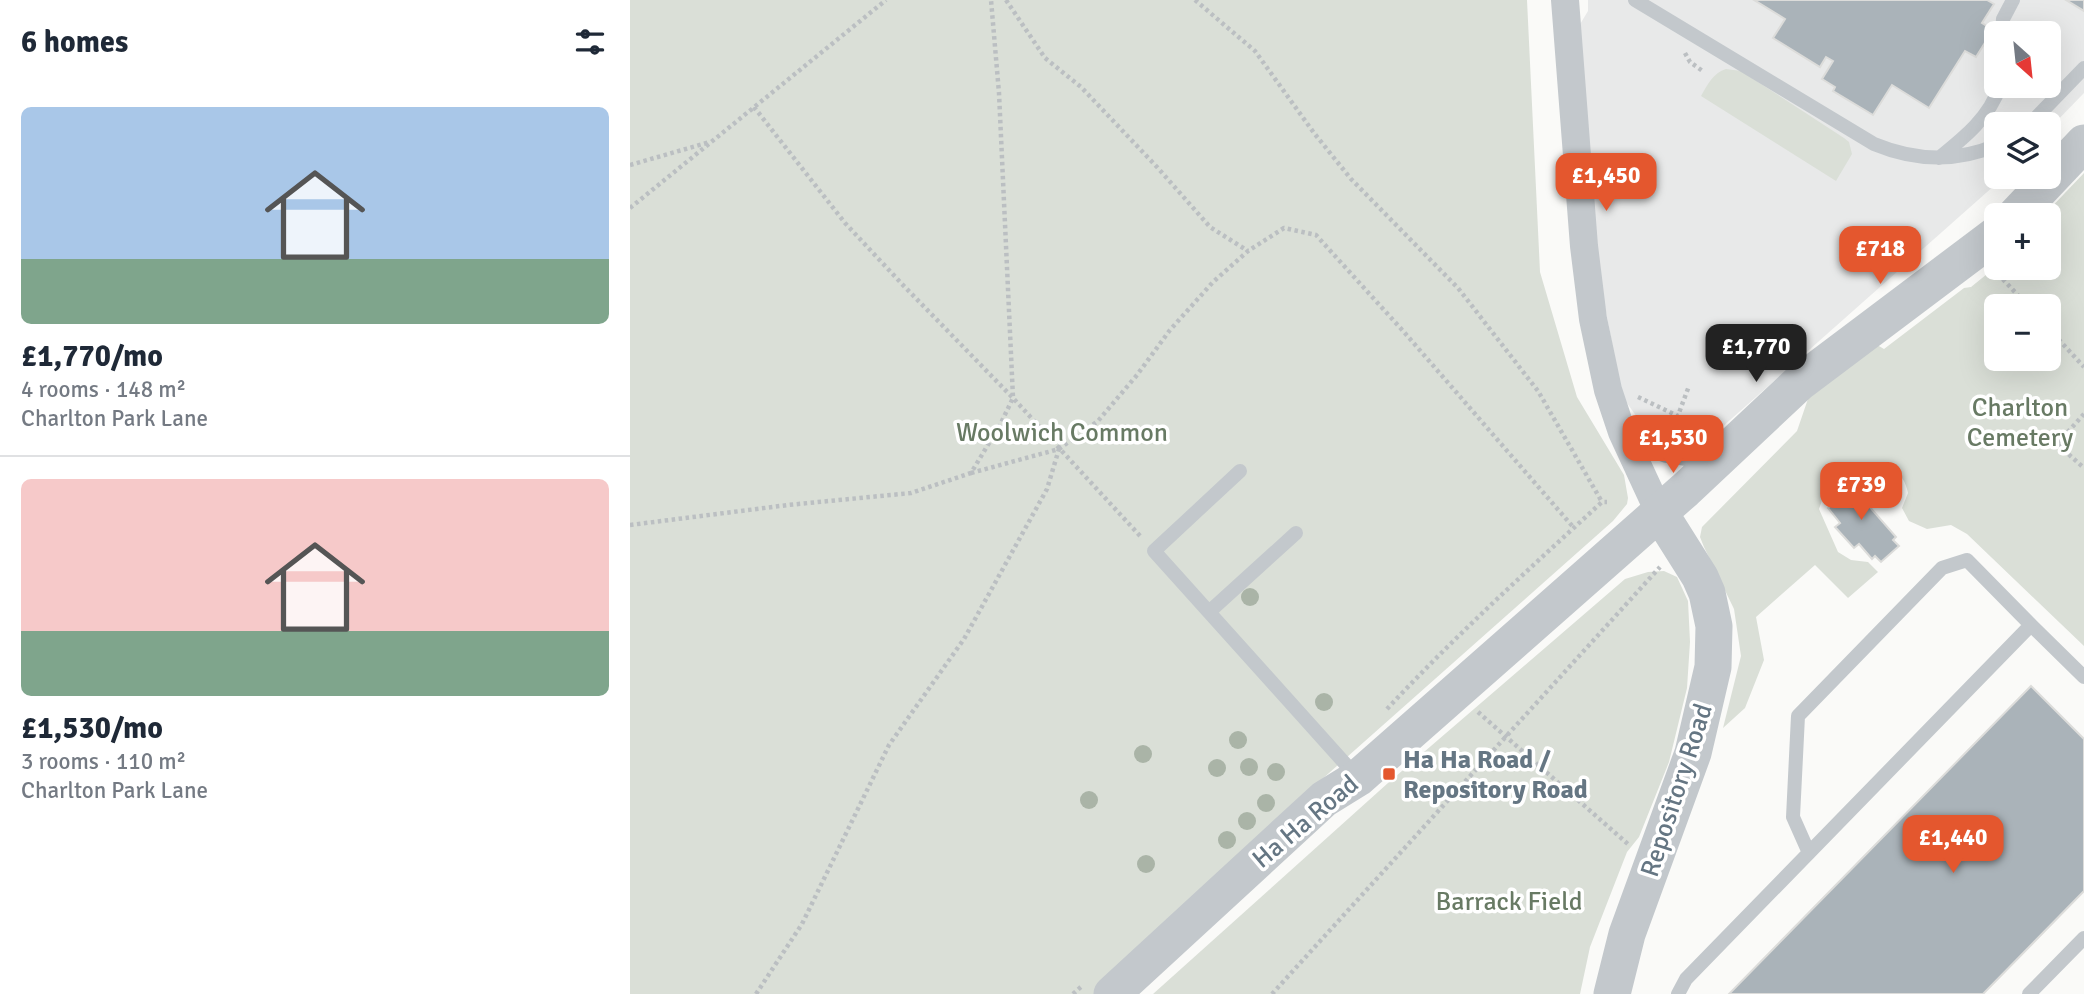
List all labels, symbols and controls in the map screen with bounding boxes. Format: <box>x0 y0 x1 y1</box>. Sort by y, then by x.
north arrow <box>1984 21 2062 98</box>
map controls <box>1984 21 2061 371</box>
icon: filters <box>571 23 609 61</box>
text: 6 homes <box>21 24 128 61</box>
button: layers <box>1984 112 2061 189</box>
icon: home <box>252 152 378 278</box>
pin: £1,450 <box>1549 154 1663 213</box>
text: £1,450 <box>1572 161 1640 190</box>
button: + <box>1984 203 2061 280</box>
pin: £718 <box>1839 226 1921 286</box>
text: £718 <box>1855 234 1905 263</box>
button: − <box>1984 294 2061 371</box>
pin: £1,770 <box>1699 324 1813 384</box>
text: £1,770 <box>1722 332 1790 361</box>
text: £1,770/mo <box>21 338 163 375</box>
text: 4 rooms · 148 m² <box>21 375 186 404</box>
park label: Charlton Cemetery <box>1967 392 2073 454</box>
text: Charlton Park Lane <box>21 404 208 433</box>
pin: £1,530 <box>1616 416 1730 475</box>
park label: Woolwich Common <box>956 417 1168 449</box>
text: £1,530 <box>1639 423 1707 452</box>
pin: £739 <box>1820 462 1902 522</box>
text: £739 <box>1836 470 1886 499</box>
icon: home <box>252 524 378 650</box>
street label: Repository Road <box>1634 700 1720 881</box>
text: £1,530/mo <box>21 710 163 747</box>
place label: Ha Ha Road / Repository Road <box>1403 744 1588 806</box>
text: 3 rooms · 110 m² <box>21 747 186 776</box>
marker: Ha Ha Road / Repository Road <box>1381 766 1397 782</box>
street label: Ha Ha Road <box>1246 768 1365 875</box>
text: Charlton Park Lane <box>21 776 208 805</box>
pin: £1,440 <box>1896 816 2010 875</box>
text: £1,440 <box>1919 823 1987 852</box>
park label: Barrack Field <box>1436 886 1582 918</box>

